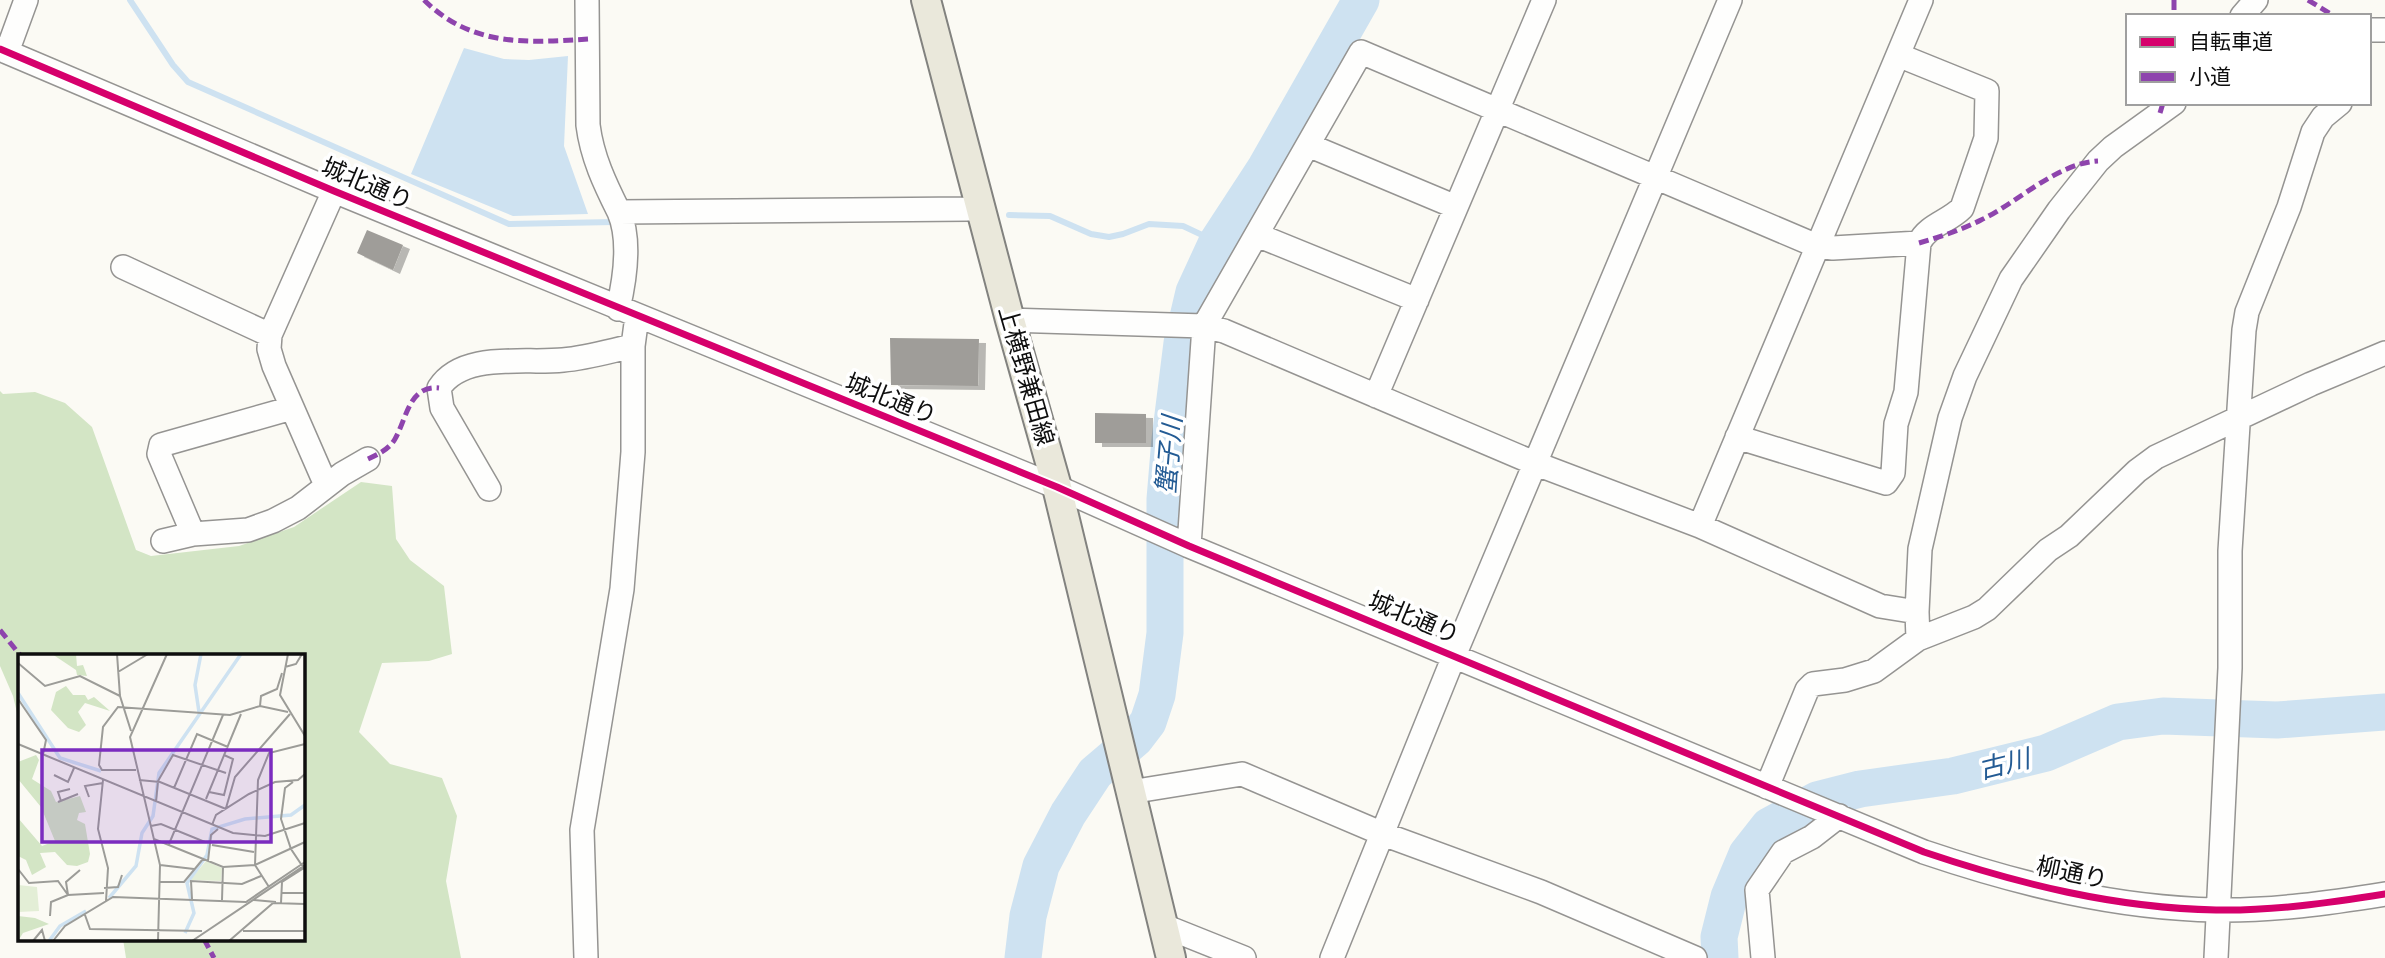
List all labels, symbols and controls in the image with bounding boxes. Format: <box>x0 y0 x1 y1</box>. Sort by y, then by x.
legend <box>2126 14 2371 105</box>
text: 自転車道 <box>2189 27 2273 56</box>
text: 小道 <box>2189 62 2231 91</box>
street label: 城北通り <box>317 150 418 217</box>
street label: 上横野兼田線 <box>991 302 1062 450</box>
street label: 城北通り <box>841 365 942 432</box>
water label: 蟹子川 <box>1148 412 1191 495</box>
street label: 城北通り <box>1364 584 1465 651</box>
inset map <box>18 654 304 940</box>
water label: 古川 <box>1974 740 2036 788</box>
street label: 柳通り <box>2033 849 2111 896</box>

